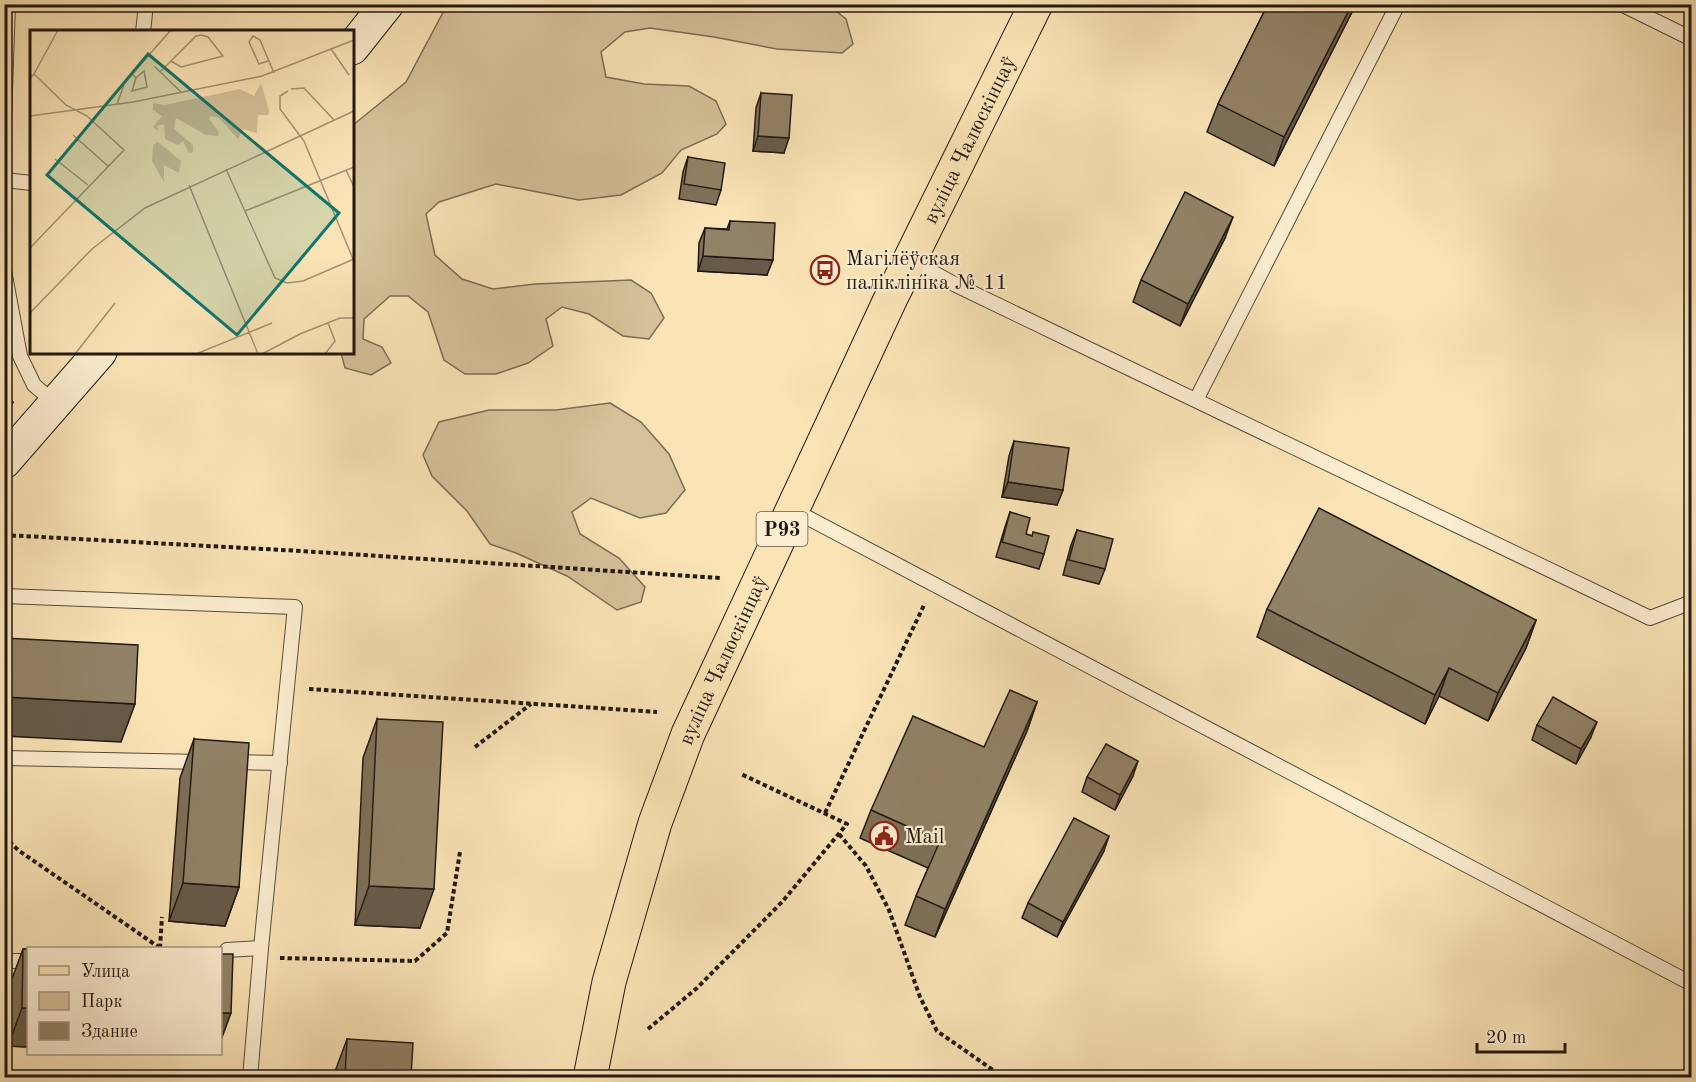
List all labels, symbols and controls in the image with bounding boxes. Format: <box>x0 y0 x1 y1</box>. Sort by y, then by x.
inset map <box>30 30 354 354</box>
street label: вуліца Чалюскінцаў <box>920 53 1021 227</box>
place label: Магілёўская паліклініка № 11 <box>846 249 1008 294</box>
bus stop icon: Магілёўская паліклініка № 11 <box>809 254 841 286</box>
road number: Р93 <box>756 512 808 546</box>
street label: вуліца Чалюскінцаў <box>676 573 772 748</box>
public building icon: Mail <box>868 820 900 852</box>
place label: Mail <box>905 827 945 848</box>
legend <box>27 947 222 1055</box>
text: Улица <box>81 963 130 981</box>
text: Парк <box>81 993 122 1011</box>
scale bar <box>1477 1016 1566 1054</box>
text: Здание <box>81 1023 138 1041</box>
text: 20 m <box>1486 1029 1526 1047</box>

